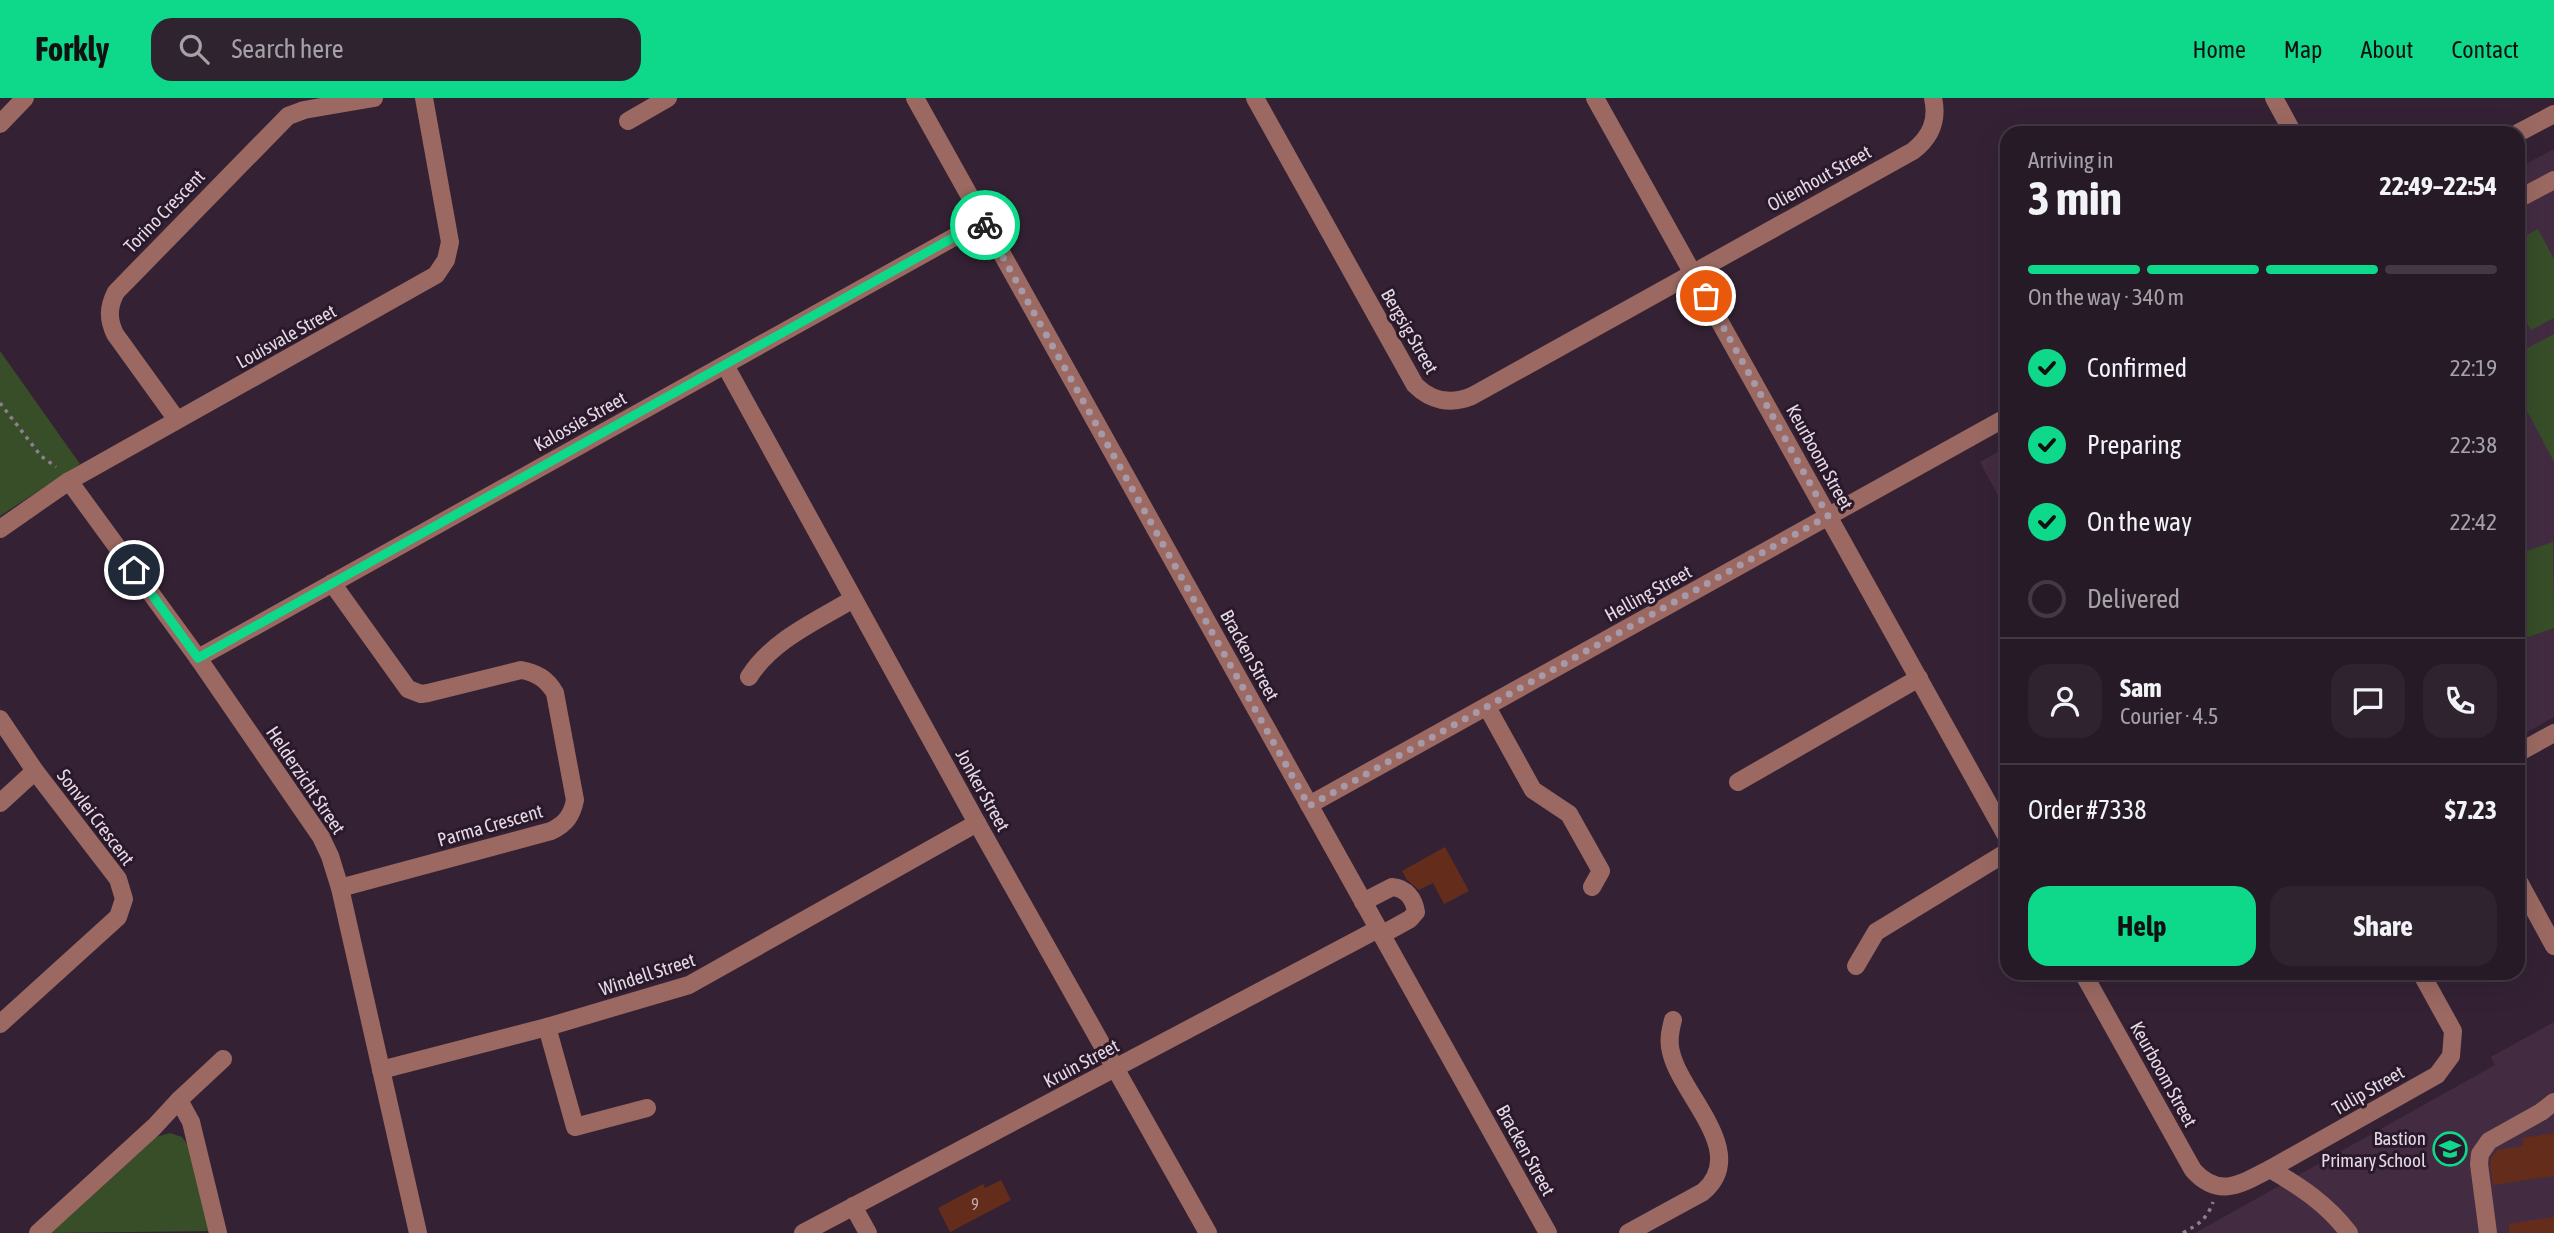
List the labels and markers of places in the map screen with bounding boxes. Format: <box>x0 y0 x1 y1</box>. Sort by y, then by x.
pin <box>1676 266 1736 326</box>
pin <box>104 540 164 600</box>
place label: Bastion Primary School <box>2321 1127 2426 1171</box>
school or university icon: Bastion Primary School <box>2431 1130 2469 1168</box>

